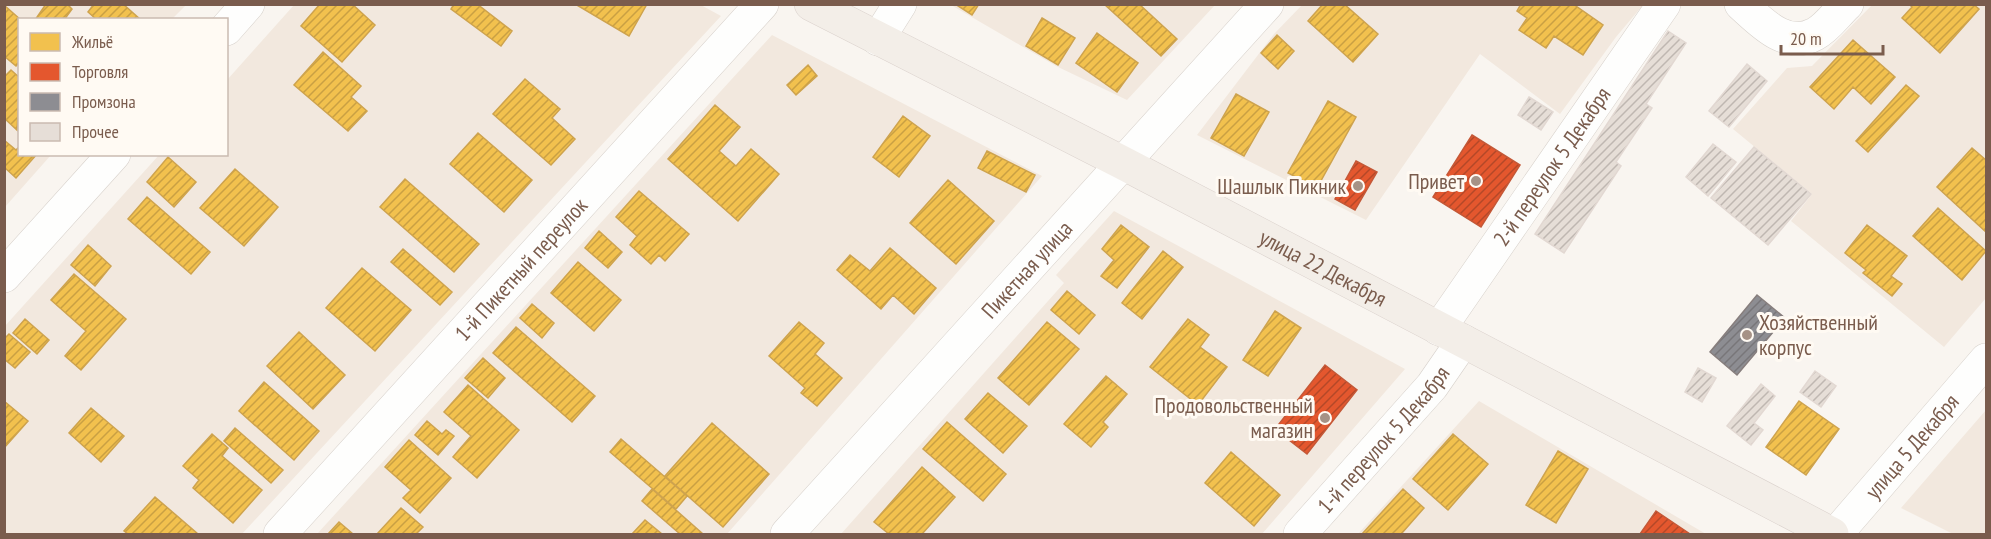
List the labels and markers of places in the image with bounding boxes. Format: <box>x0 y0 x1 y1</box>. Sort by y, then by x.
place label: Привет <box>1408 167 1465 195</box>
place label: Шашлык Пикник <box>1217 172 1346 200</box>
marker: Привет <box>1469 174 1483 188</box>
marker: Шашлык Пикник <box>1351 179 1365 193</box>
place label: Хозяйственный корпус <box>1759 308 1878 361</box>
marker: Хозяйственный корпус <box>1740 328 1754 342</box>
place label: Продовольственный магазин <box>1155 391 1313 444</box>
marker: Продовольственный магазин <box>1318 411 1332 425</box>

